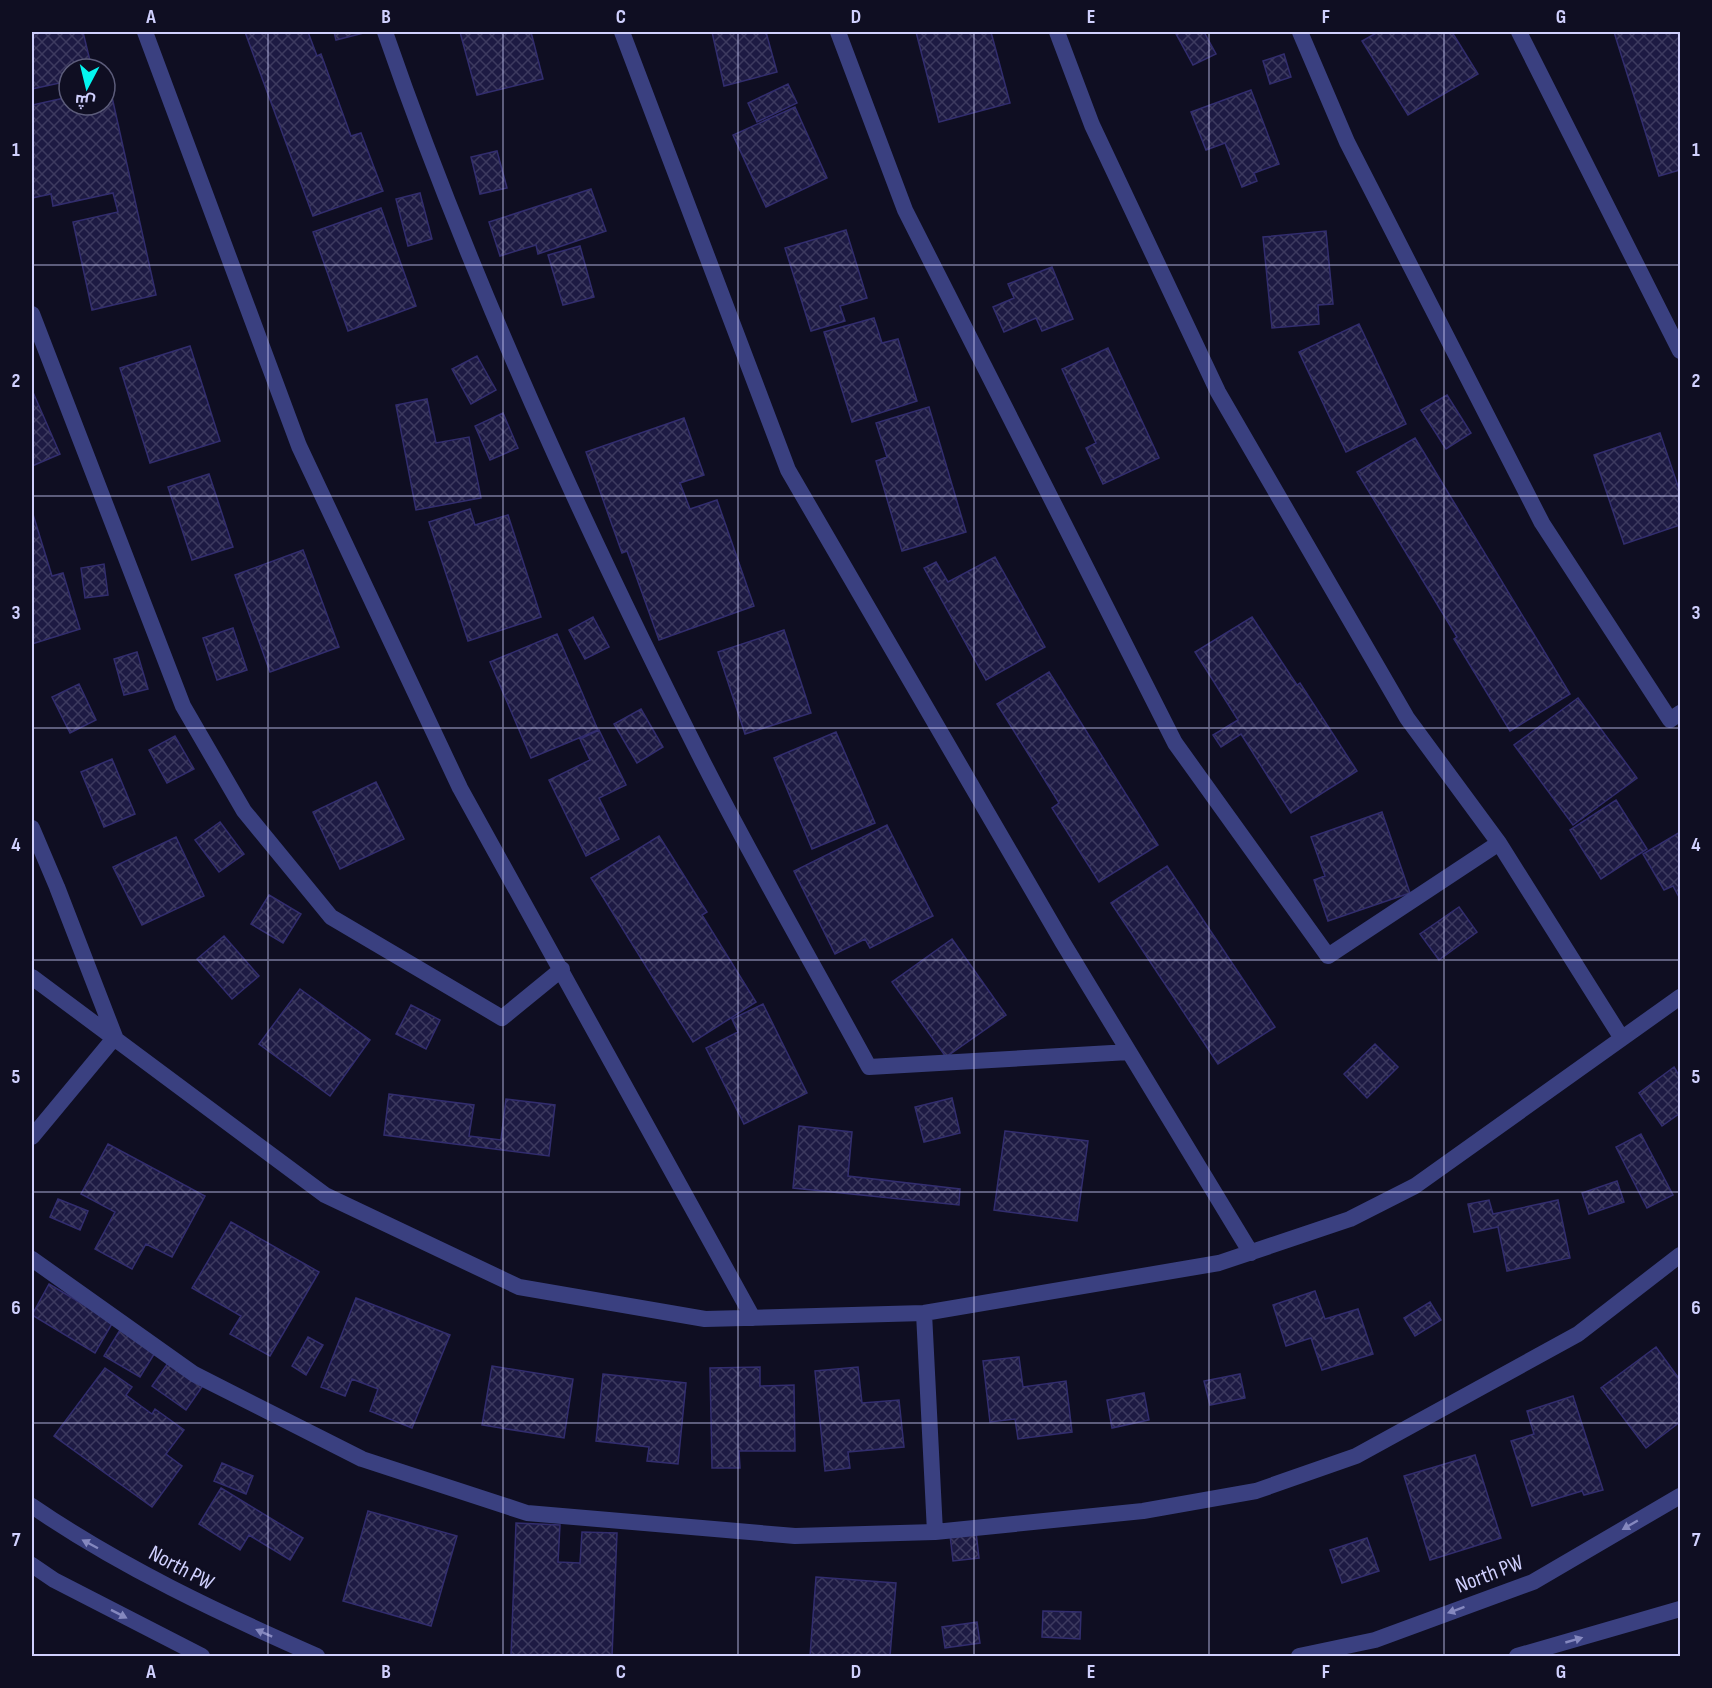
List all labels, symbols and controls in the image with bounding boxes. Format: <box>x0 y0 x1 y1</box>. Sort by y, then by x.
text: A <box>145 5 156 29</box>
text: B <box>381 5 391 29</box>
text: C <box>616 5 626 29</box>
text: D <box>851 5 861 29</box>
text: E <box>1087 5 1095 29</box>
text: F <box>1322 5 1330 29</box>
text: G <box>1556 5 1566 29</box>
north arrow <box>57 57 117 117</box>
text: ش <box>74 90 97 111</box>
text: 1 <box>12 138 20 162</box>
text: 1 <box>1692 138 1700 162</box>
text: 2 <box>12 369 20 393</box>
text: 2 <box>1692 369 1700 393</box>
text: 3 <box>12 601 21 625</box>
text: 3 <box>1692 601 1701 625</box>
text: 4 <box>11 833 21 857</box>
text: 4 <box>1691 833 1701 857</box>
text: 5 <box>12 1065 21 1089</box>
text: 5 <box>1692 1065 1701 1089</box>
text: 6 <box>11 1296 21 1320</box>
text: 6 <box>1691 1296 1701 1320</box>
one-way arrow <box>1621 1520 1638 1530</box>
text: 7 <box>12 1528 21 1552</box>
text: 7 <box>1692 1528 1701 1552</box>
one-way arrow <box>81 1540 99 1550</box>
street label: North PW <box>144 1540 219 1597</box>
street label: North PW <box>1452 1549 1527 1600</box>
one-way arrow <box>1446 1606 1464 1616</box>
one-way arrow <box>111 1609 128 1619</box>
one-way arrow <box>255 1628 273 1637</box>
one-way arrow <box>1565 1635 1583 1644</box>
text: A <box>145 1660 156 1684</box>
text: B <box>381 1660 391 1684</box>
text: C <box>616 1660 626 1684</box>
text: D <box>851 1660 861 1684</box>
text: E <box>1087 1660 1095 1684</box>
text: F <box>1322 1660 1330 1684</box>
text: G <box>1556 1660 1566 1684</box>

